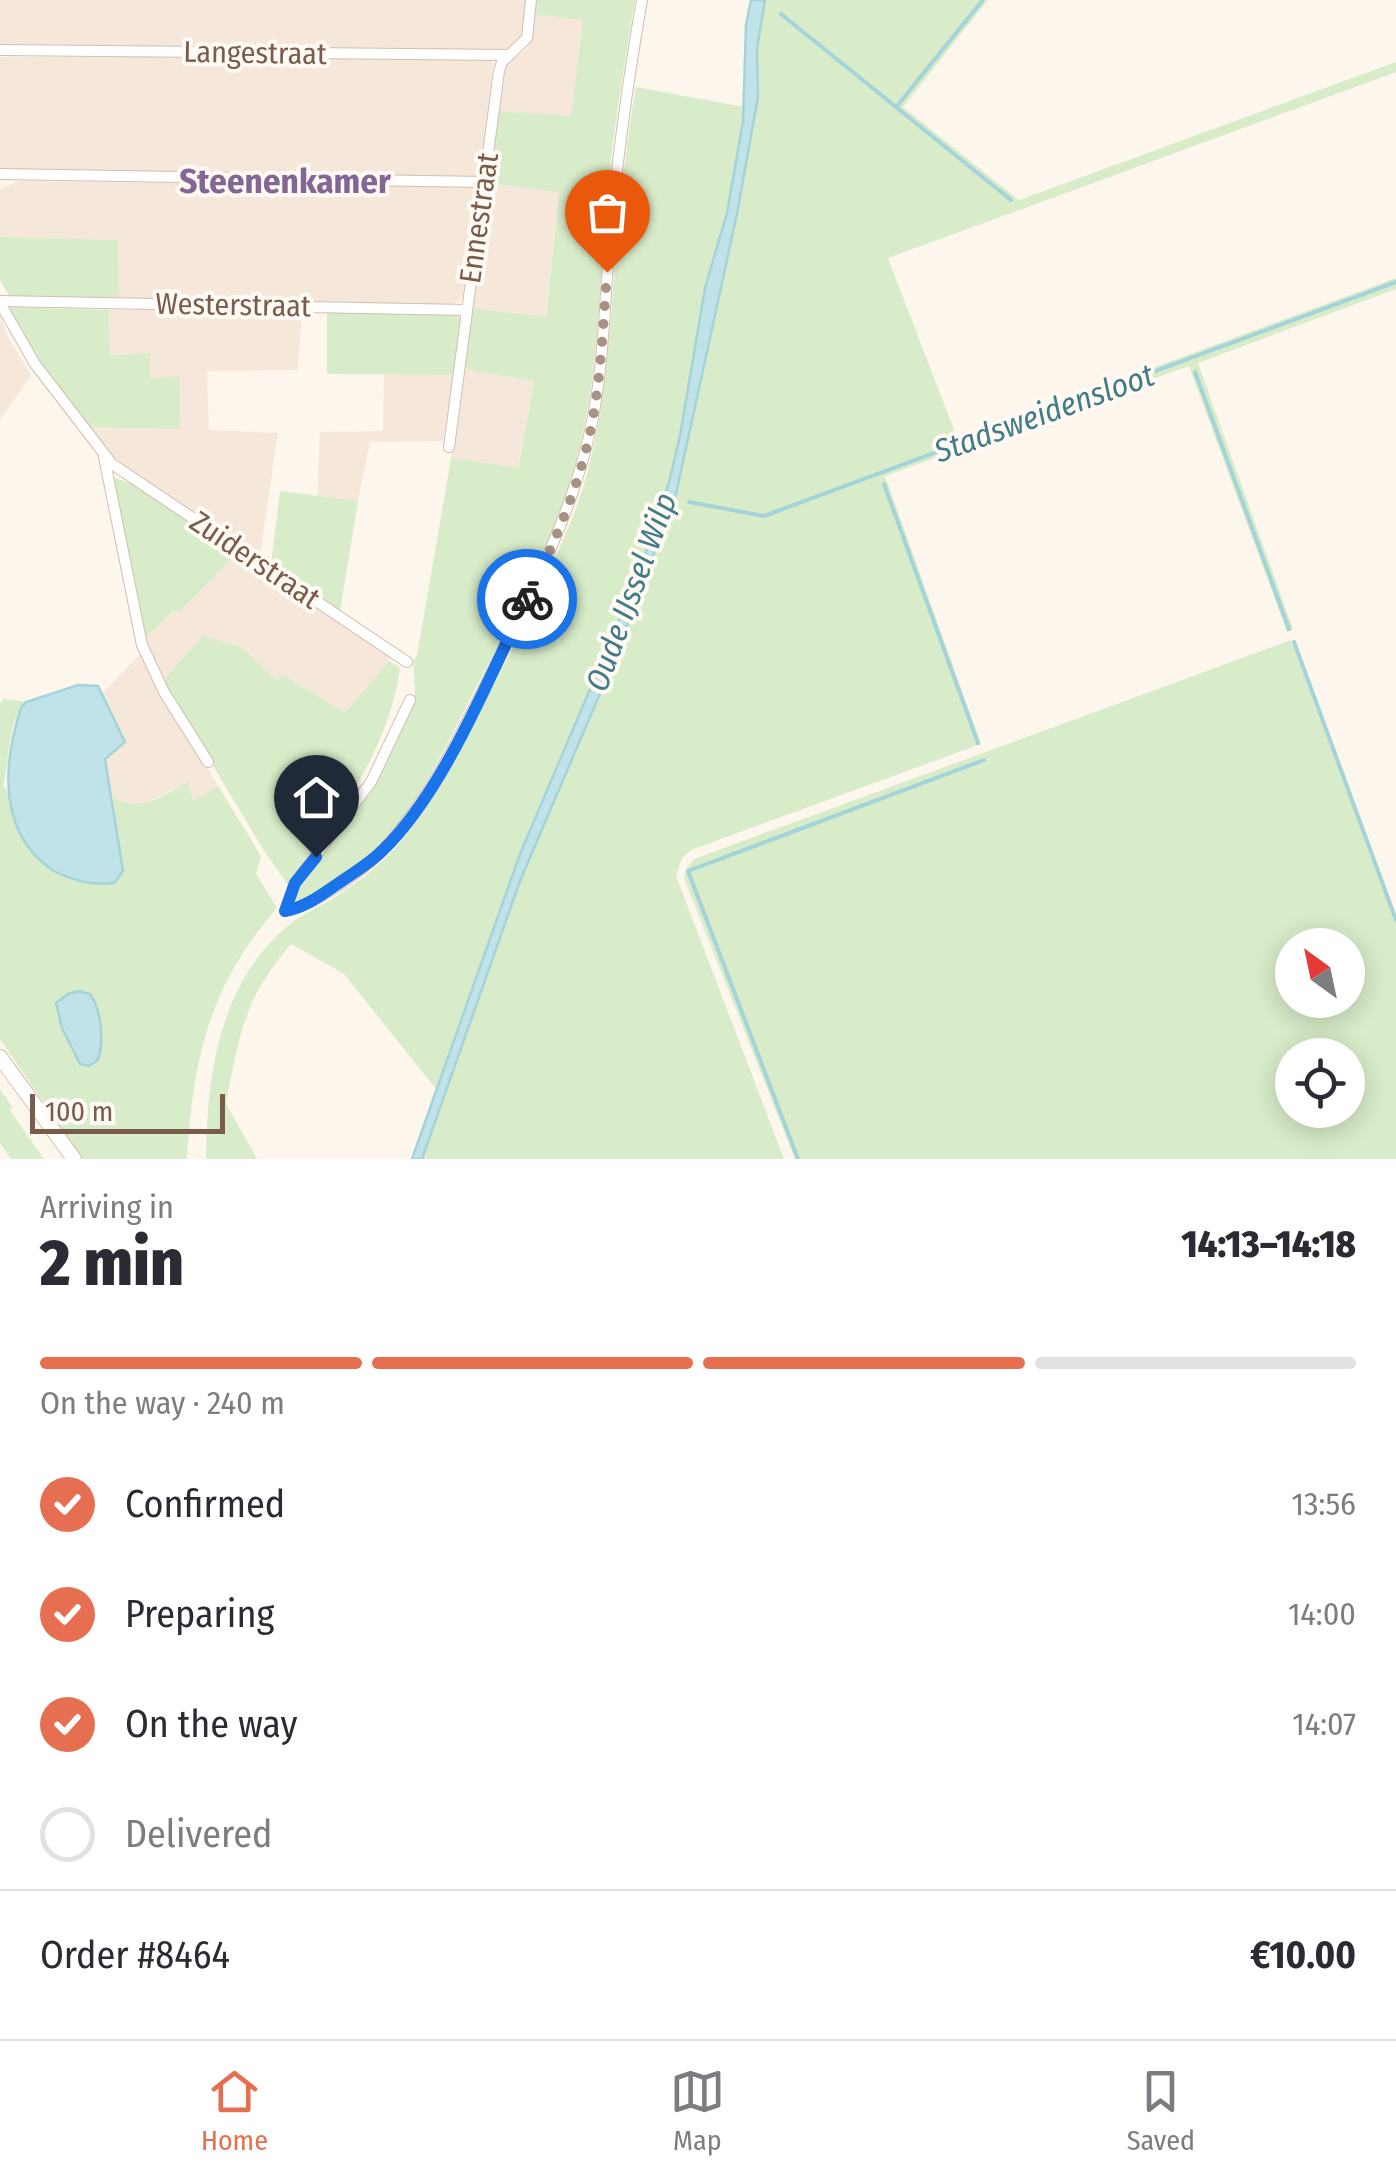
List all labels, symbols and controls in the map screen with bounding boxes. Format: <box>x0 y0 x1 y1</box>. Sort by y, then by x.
street label: Langestraat <box>183 34 327 72</box>
street label: Ennestraat <box>452 150 506 286</box>
district label: Steenenkamer <box>179 160 391 202</box>
pin <box>565 170 650 273</box>
icon: bag <box>580 185 635 240</box>
street label: Westerstraat <box>155 286 311 324</box>
water label: Stadsweidensloot <box>928 355 1160 471</box>
water label: Oude IJssel Wilp <box>578 488 684 696</box>
street label: Zuiderstraat <box>183 503 327 617</box>
courier <box>477 549 577 649</box>
icon: bike <box>500 572 555 627</box>
pin <box>274 755 359 858</box>
icon: home <box>289 770 344 825</box>
north arrow <box>1275 928 1365 1018</box>
map controls <box>1275 928 1365 1128</box>
button: locate <box>1275 1038 1365 1128</box>
scale bar <box>30 1089 225 1134</box>
text: 100 m <box>45 1095 113 1128</box>
text: Arriving in <box>40 1188 174 1226</box>
text: 14:13–14:18 <box>1181 1221 1356 1267</box>
text: 2 min <box>40 1224 184 1302</box>
text: On the way · 240 m <box>40 1384 285 1422</box>
icon: check <box>40 1477 95 1532</box>
text: Confirmed <box>125 1481 285 1527</box>
text: 13:56 <box>1292 1485 1356 1523</box>
icon: check <box>40 1587 95 1642</box>
text: Preparing <box>125 1591 274 1637</box>
text: 14:00 <box>1288 1595 1356 1633</box>
icon: check <box>40 1697 95 1752</box>
text: On the way <box>125 1701 297 1747</box>
text: 14:07 <box>1292 1705 1356 1743</box>
text: Delivered <box>125 1811 272 1857</box>
text: Order #8464 <box>40 1932 230 1978</box>
text: €10.00 <box>1250 1932 1356 1978</box>
tab: Home <box>201 2064 268 2157</box>
tab: Map <box>670 2064 725 2157</box>
tab: Saved <box>1127 2064 1195 2157</box>

